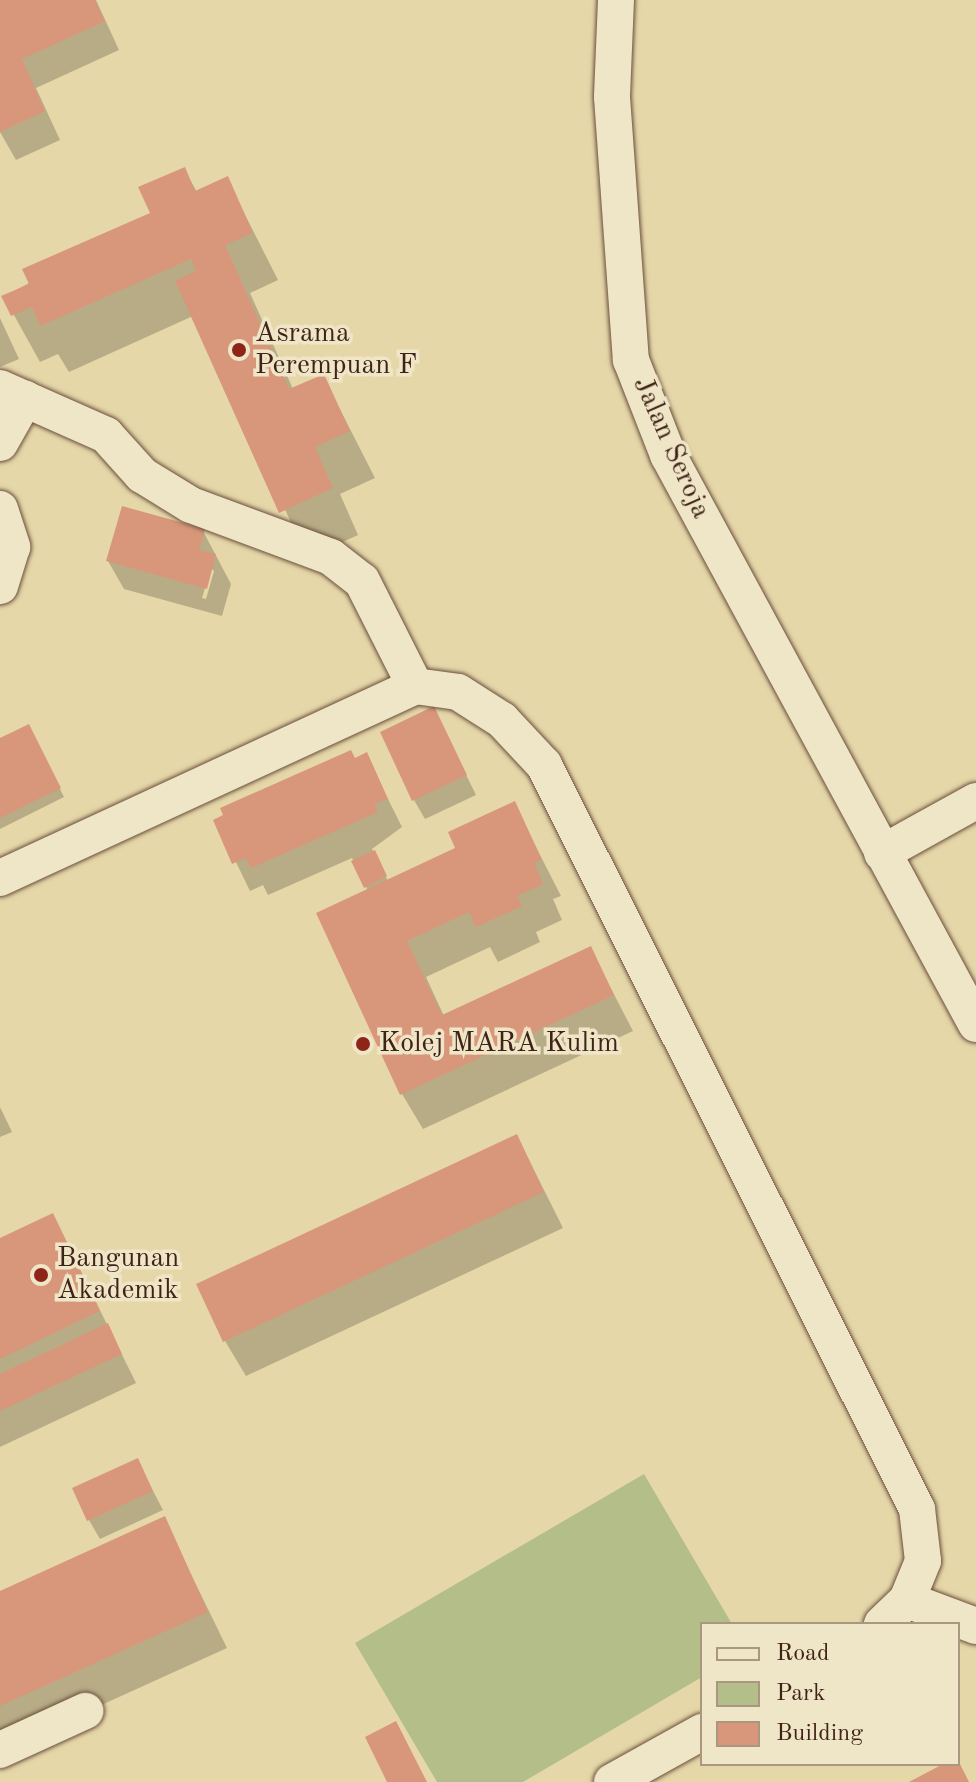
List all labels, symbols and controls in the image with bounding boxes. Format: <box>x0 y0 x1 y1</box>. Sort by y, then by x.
place label: Asrama Perempuan F <box>255 317 417 383</box>
marker: Asrama Perempuan F <box>230 341 248 359</box>
street label: Jalan Seroja <box>625 372 717 524</box>
place label: Kolej MARA Kulim <box>379 1027 619 1061</box>
marker: Kolej MARA Kulim <box>354 1035 372 1053</box>
place label: Bangunan Akademik <box>57 1242 179 1308</box>
marker: Bangunan Akademik <box>32 1266 50 1284</box>
legend <box>700 1622 960 1766</box>
text: Road <box>776 1642 829 1666</box>
text: Park <box>776 1682 825 1706</box>
text: Building <box>776 1722 863 1746</box>

